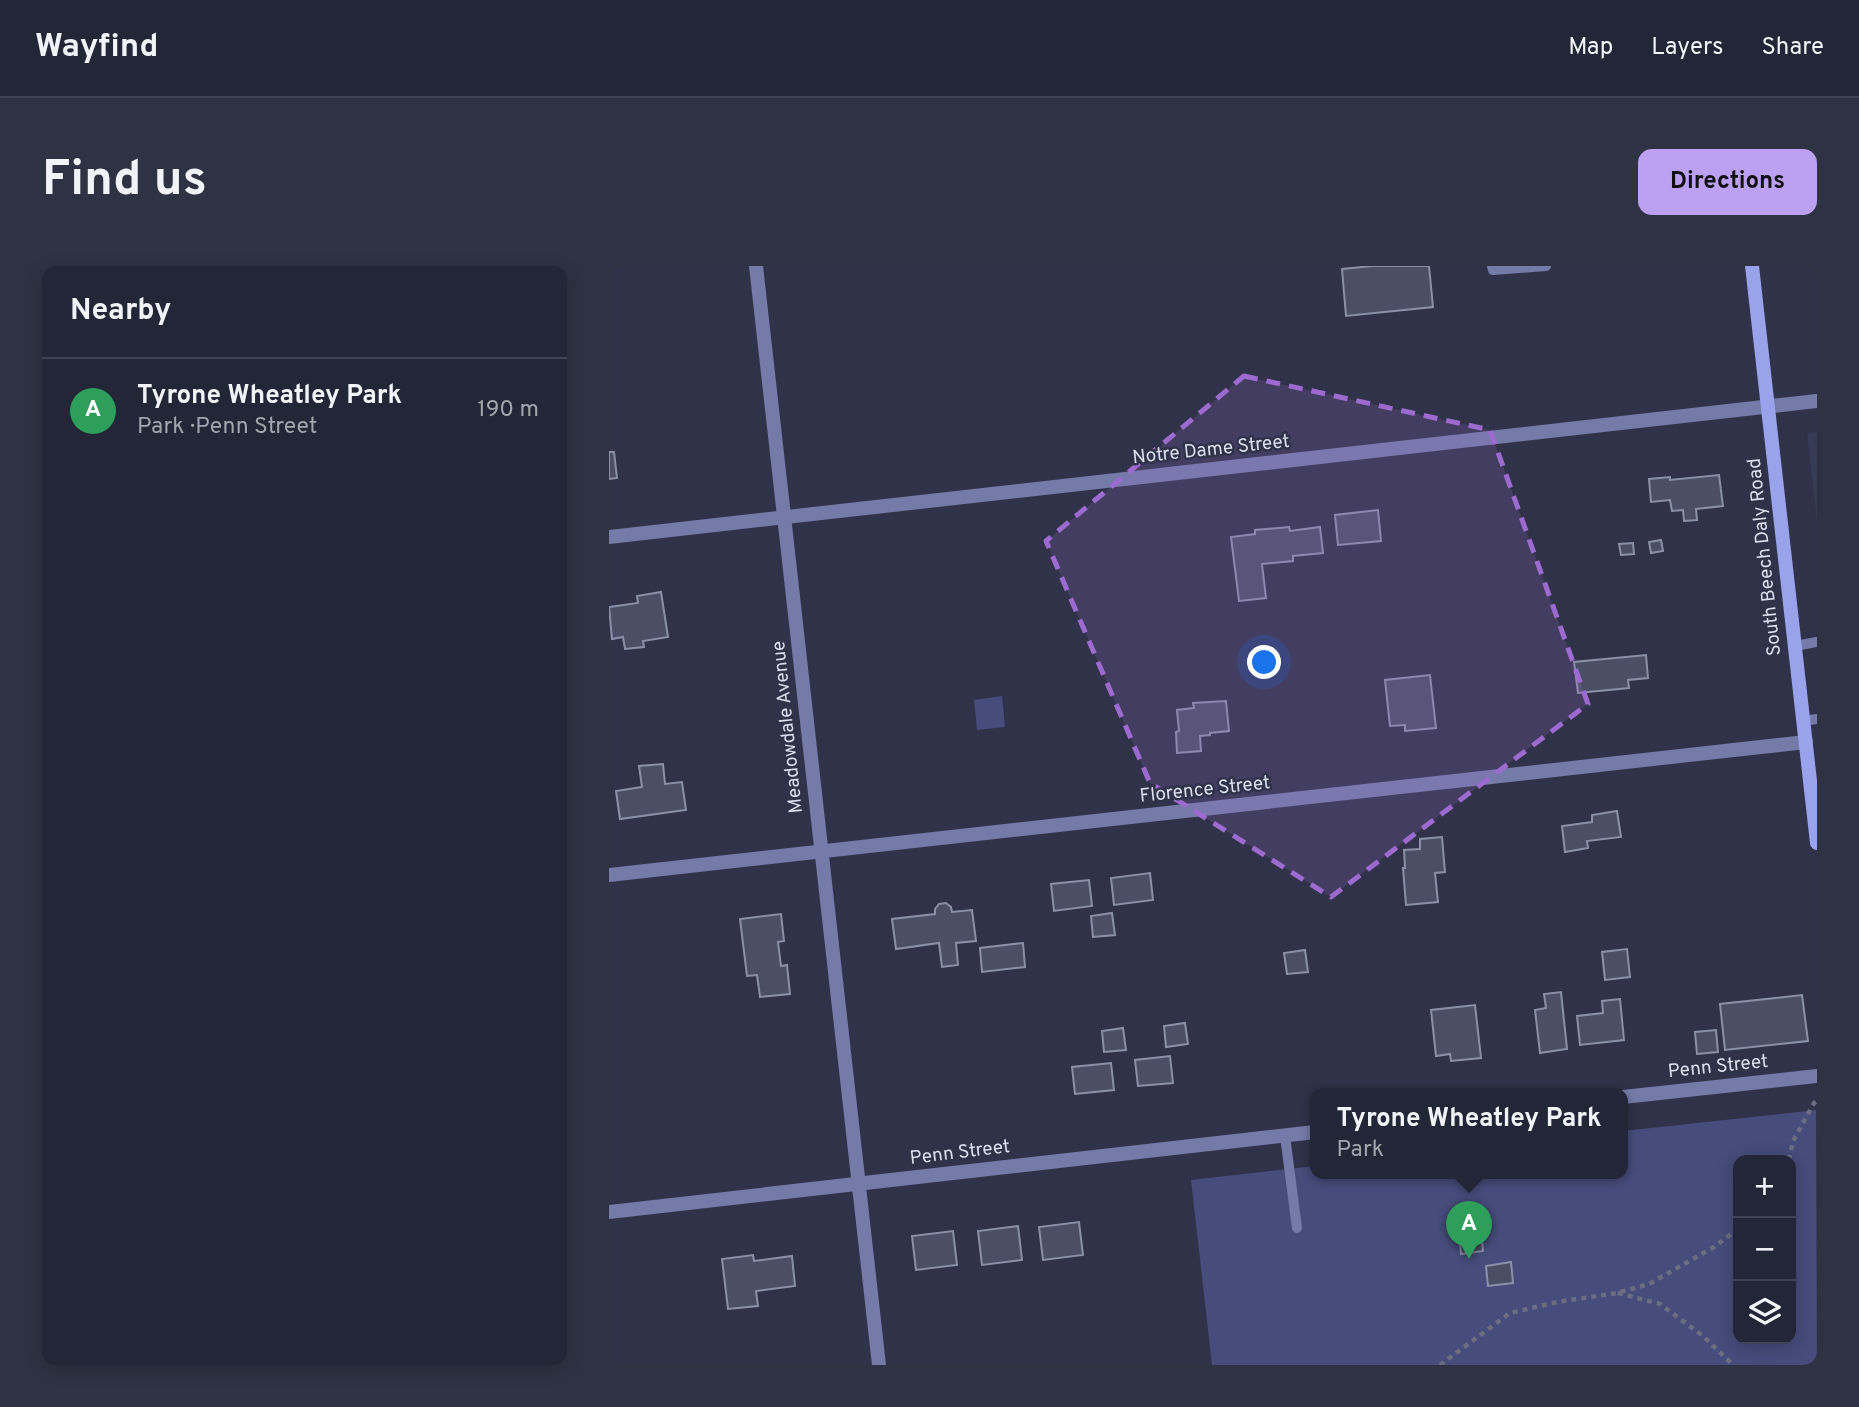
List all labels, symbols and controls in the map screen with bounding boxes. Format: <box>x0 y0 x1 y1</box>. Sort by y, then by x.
text: Wayfind <box>35 27 158 69</box>
text: Map <box>1568 33 1613 63</box>
text: Layers <box>1651 33 1723 63</box>
text: Share <box>1761 33 1824 63</box>
button: Directions <box>1638 149 1817 215</box>
text: Find us <box>42 151 207 213</box>
text: Nearby <box>70 293 171 330</box>
text: Tyrone Wheatley Park <box>137 380 402 413</box>
text: A <box>85 396 101 425</box>
text: 190 m <box>477 396 539 425</box>
text: Park · Penn Street <box>137 413 317 442</box>
street label: Notre Dame Street <box>1131 430 1291 470</box>
street label: South Beech Daly Road <box>1743 457 1787 657</box>
street label: Meadowdale Avenue <box>767 640 809 814</box>
your location <box>1247 645 1281 679</box>
street label: Florence Street <box>1139 771 1271 809</box>
street label: Penn Street <box>1667 1050 1769 1084</box>
popup <box>1310 1088 1628 1179</box>
text: Tyrone Wheatley Park <box>1336 1103 1602 1136</box>
street label: Penn Street <box>908 1135 1012 1171</box>
text: Park <box>1336 1136 1384 1165</box>
map controls <box>1733 1155 1796 1344</box>
button: + <box>1733 1155 1796 1218</box>
pin: A <box>1446 1201 1492 1259</box>
button: − <box>1733 1218 1796 1281</box>
button: layers <box>1733 1281 1796 1344</box>

